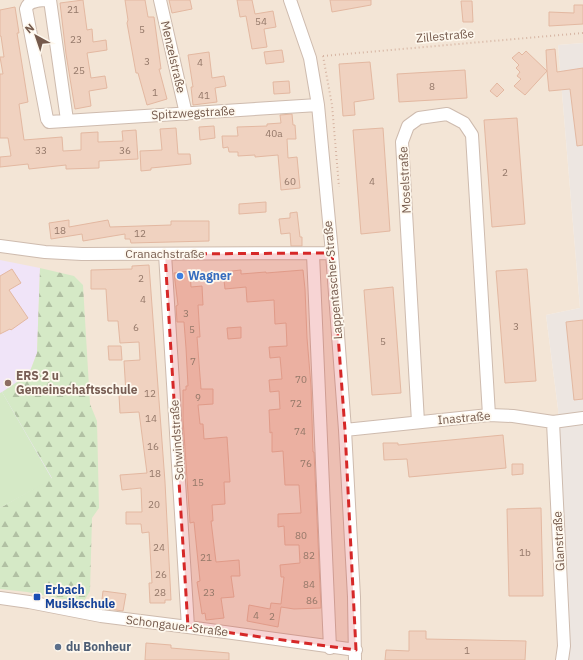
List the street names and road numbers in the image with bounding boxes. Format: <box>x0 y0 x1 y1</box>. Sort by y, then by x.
street label: Menzelstraße <box>158 19 189 95</box>
street label: Zillestraße <box>415 25 475 46</box>
street label: Spitzwegstraße <box>151 103 236 122</box>
street label: Moselstraße <box>395 146 414 214</box>
street label: Lappentascher Straße <box>320 220 345 340</box>
street label: Cranachstraße <box>125 246 205 261</box>
street label: Schwindstraße <box>166 399 187 481</box>
street label: Inastraße <box>437 408 491 427</box>
street label: Glanstraße <box>549 510 568 571</box>
street label: Schongauer Straße <box>125 612 229 639</box>

